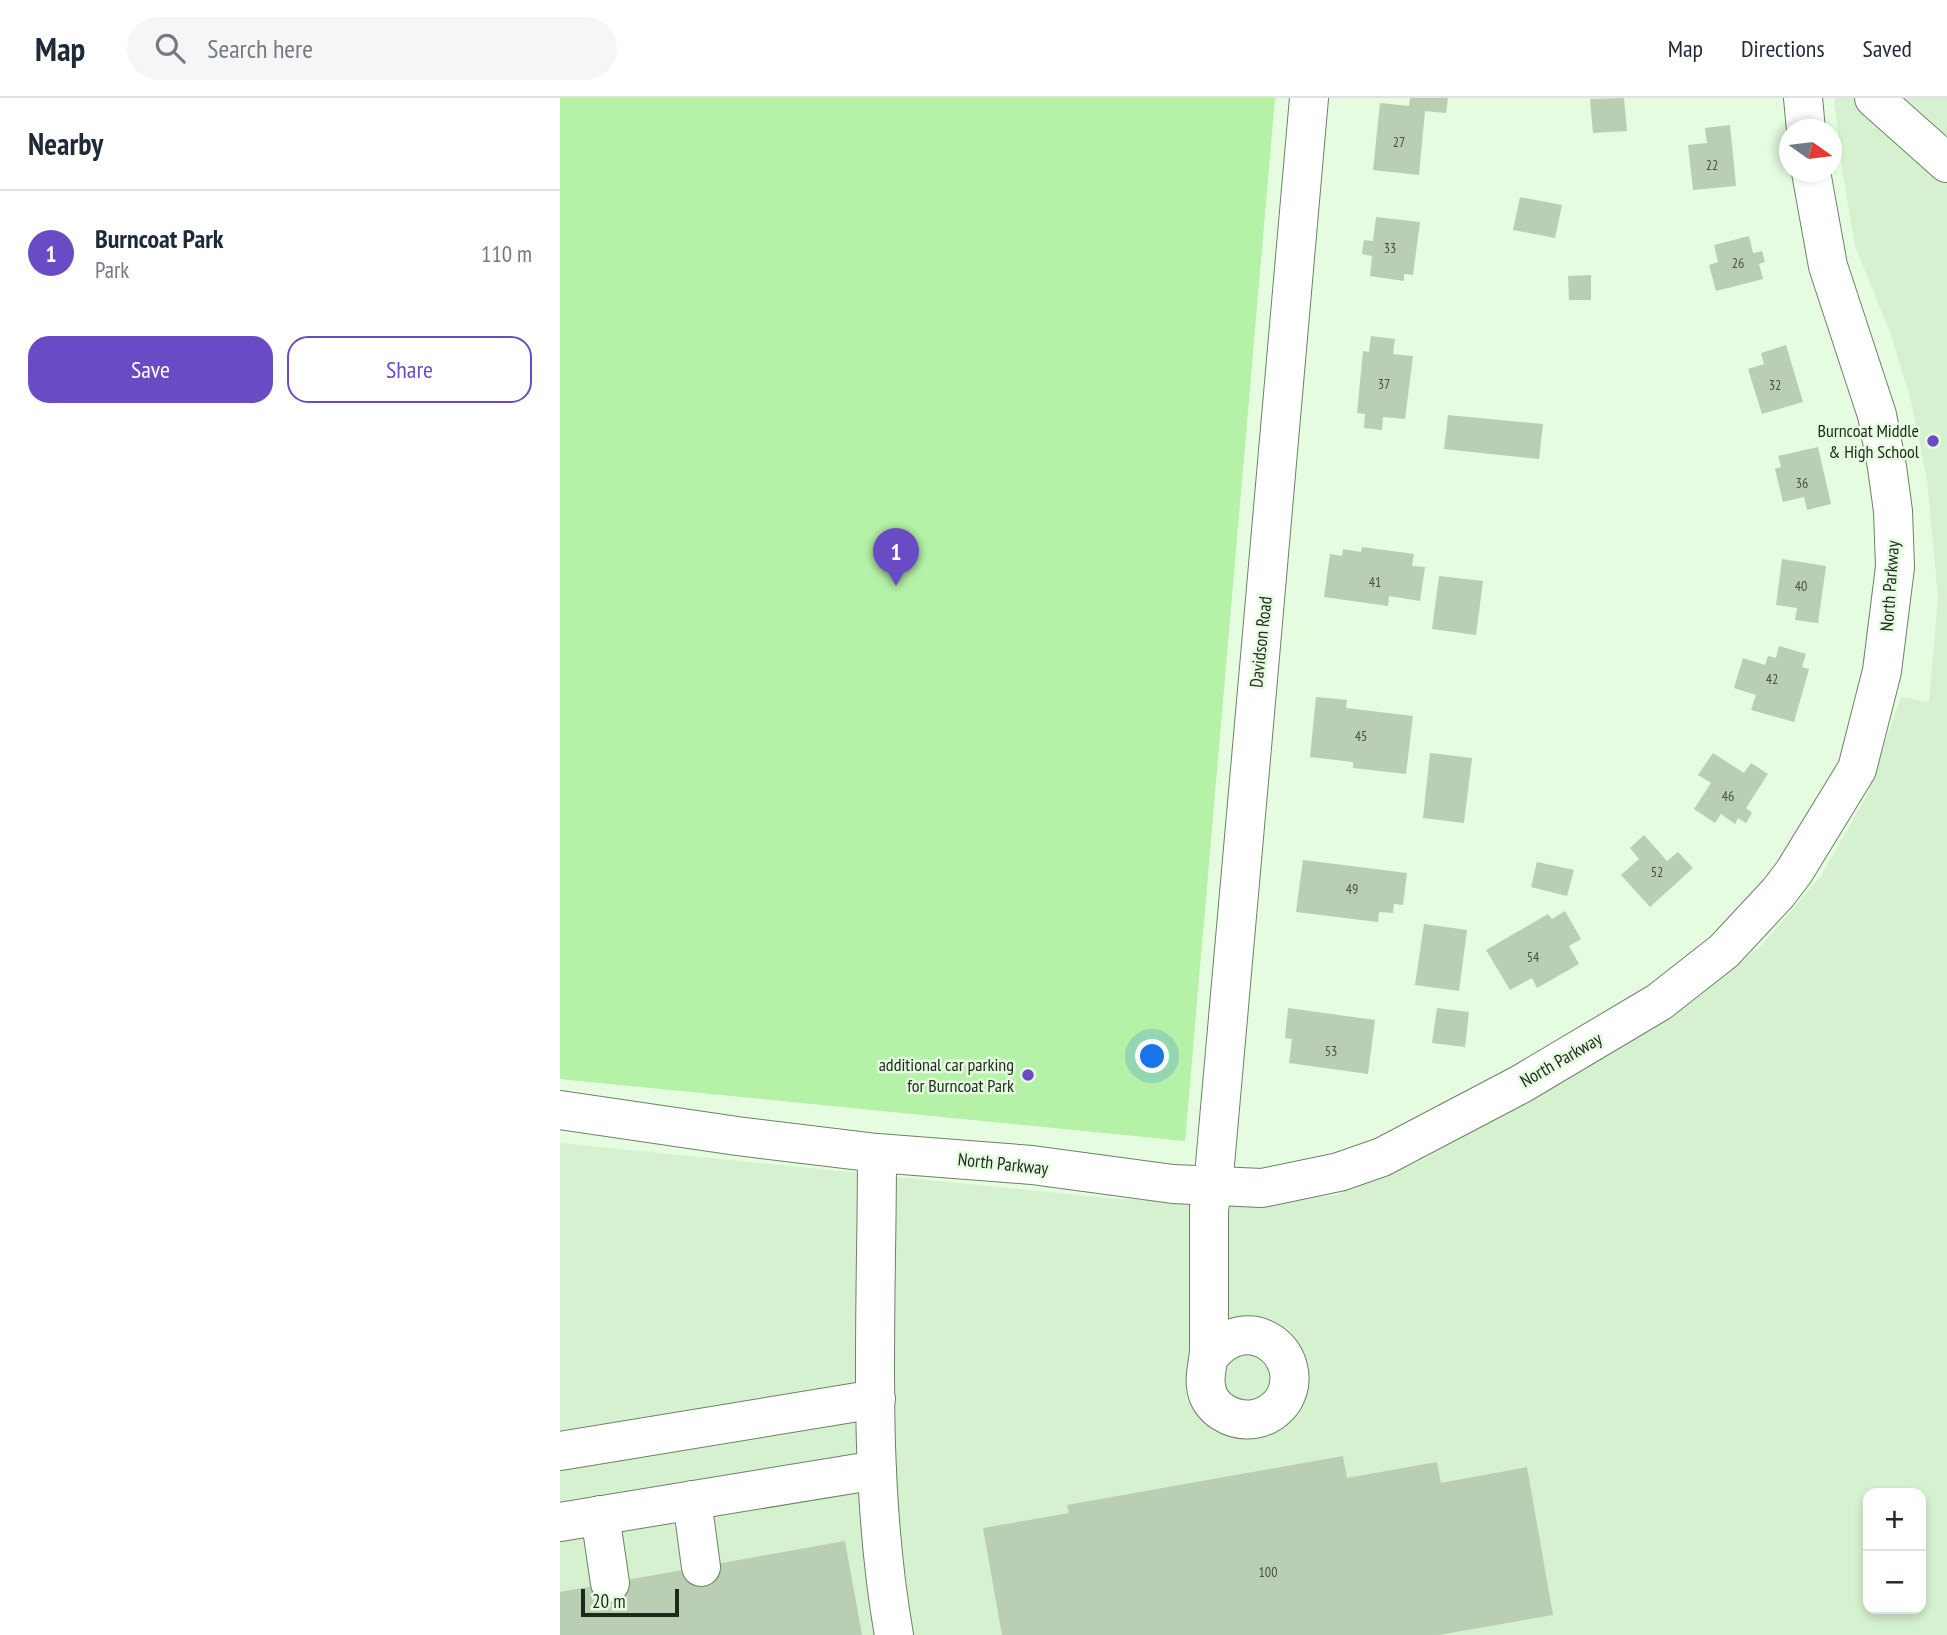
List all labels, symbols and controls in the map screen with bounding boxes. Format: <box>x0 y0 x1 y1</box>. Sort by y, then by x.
search box <box>127 17 617 80</box>
text: Map <box>35 27 85 70</box>
icon: search <box>151 29 189 67</box>
text: Search here <box>207 32 313 65</box>
text: Map <box>1668 33 1703 64</box>
text: Directions <box>1741 33 1825 64</box>
text: Saved <box>1863 33 1912 64</box>
north arrow <box>1779 119 1842 182</box>
text: Nearby <box>28 124 103 163</box>
house number: 27 <box>1393 133 1405 151</box>
house number: 22 <box>1706 156 1718 174</box>
text: Burncoat Park <box>95 222 223 255</box>
text: 1 <box>46 239 57 268</box>
text: 110 m <box>481 239 532 268</box>
house number: 33 <box>1384 239 1396 257</box>
house number: 26 <box>1732 254 1744 272</box>
text: Park <box>95 255 129 284</box>
button: Save <box>28 336 273 403</box>
button: Share <box>287 336 532 403</box>
house number: 37 <box>1378 375 1390 393</box>
house number: 32 <box>1769 376 1781 394</box>
place label: Burncoat Middle & High School <box>1817 419 1920 463</box>
marker: Burncoat Middle & High School <box>1925 433 1941 449</box>
house number: 36 <box>1796 474 1808 492</box>
pin: 1 <box>873 528 919 586</box>
street label: North Parkway <box>1875 540 1904 632</box>
house number: 41 <box>1369 573 1381 591</box>
house number: 40 <box>1795 577 1807 595</box>
street label: Davidson Road <box>1244 595 1277 689</box>
house number: 42 <box>1766 670 1778 688</box>
house number: 45 <box>1355 727 1367 745</box>
house number: 46 <box>1722 787 1734 805</box>
house number: 52 <box>1651 863 1663 881</box>
house number: 49 <box>1346 880 1358 898</box>
house number: 54 <box>1527 948 1540 966</box>
street label: North Parkway <box>1516 1027 1606 1092</box>
your location <box>1135 1039 1169 1073</box>
house number: 53 <box>1325 1042 1337 1060</box>
place label: additional car parking for Burncoat Park <box>879 1053 1014 1097</box>
marker: additional car parking for Burncoat Park <box>1020 1067 1036 1083</box>
street label: North Parkway <box>957 1147 1050 1180</box>
map controls <box>1863 1488 1926 1614</box>
button: + <box>1863 1488 1926 1551</box>
button: − <box>1863 1551 1926 1614</box>
house number: 100 <box>1259 1563 1277 1581</box>
scale bar <box>581 1586 679 1618</box>
text: 20 m <box>592 1589 626 1613</box>

